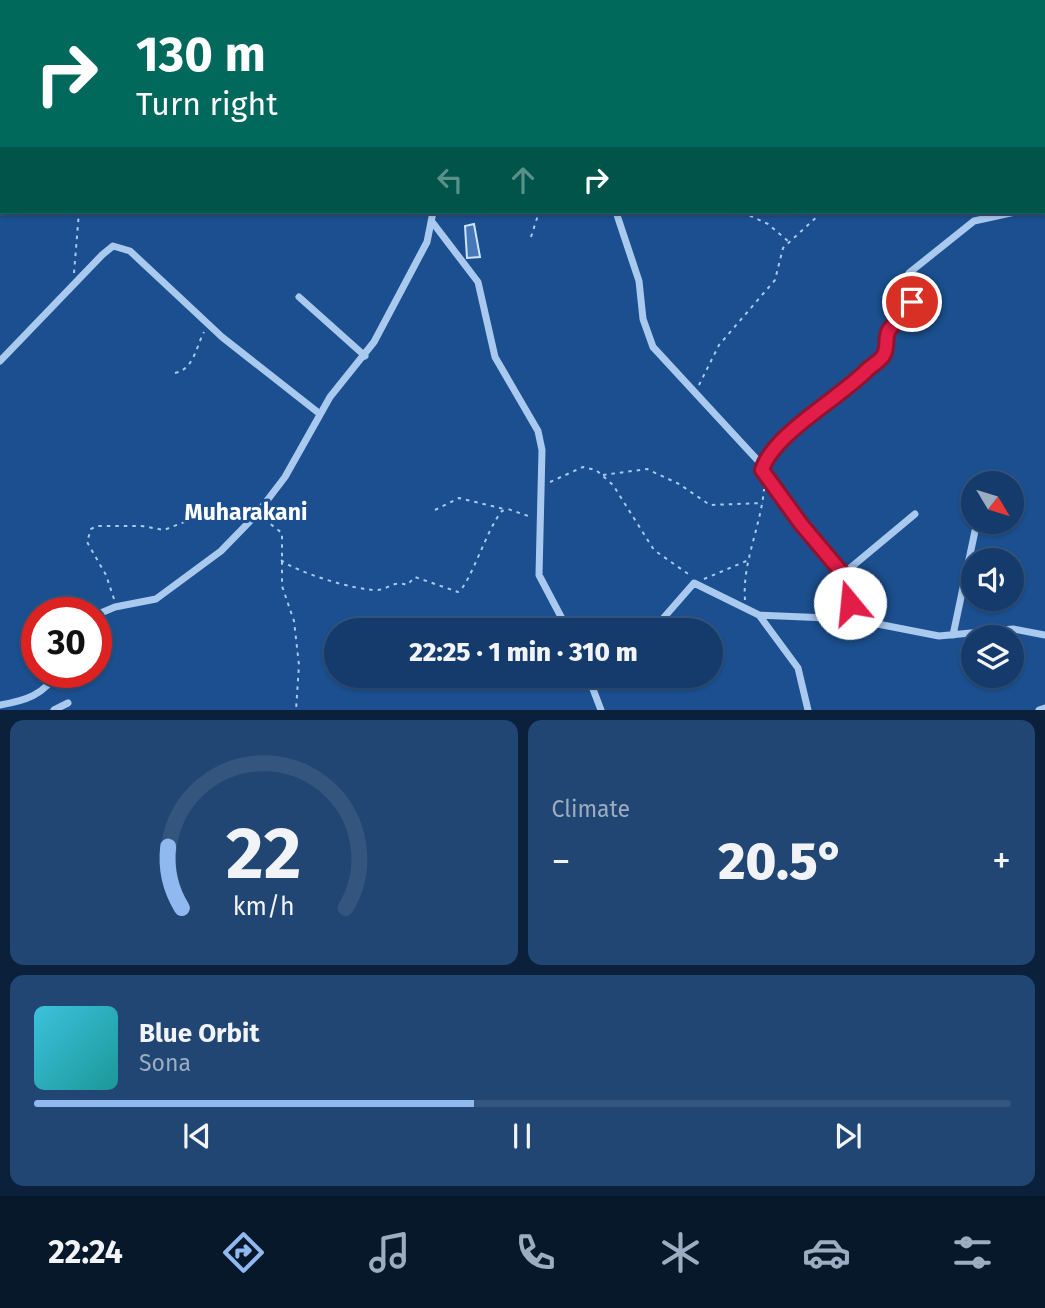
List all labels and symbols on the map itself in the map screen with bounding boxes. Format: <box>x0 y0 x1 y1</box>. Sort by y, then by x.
pin <box>882 272 942 332</box>
north arrow <box>961 471 1024 534</box>
district label: Muharakani <box>185 498 307 526</box>
position arrow <box>813 566 887 640</box>
speed limit sign: 30 <box>21 597 112 688</box>

